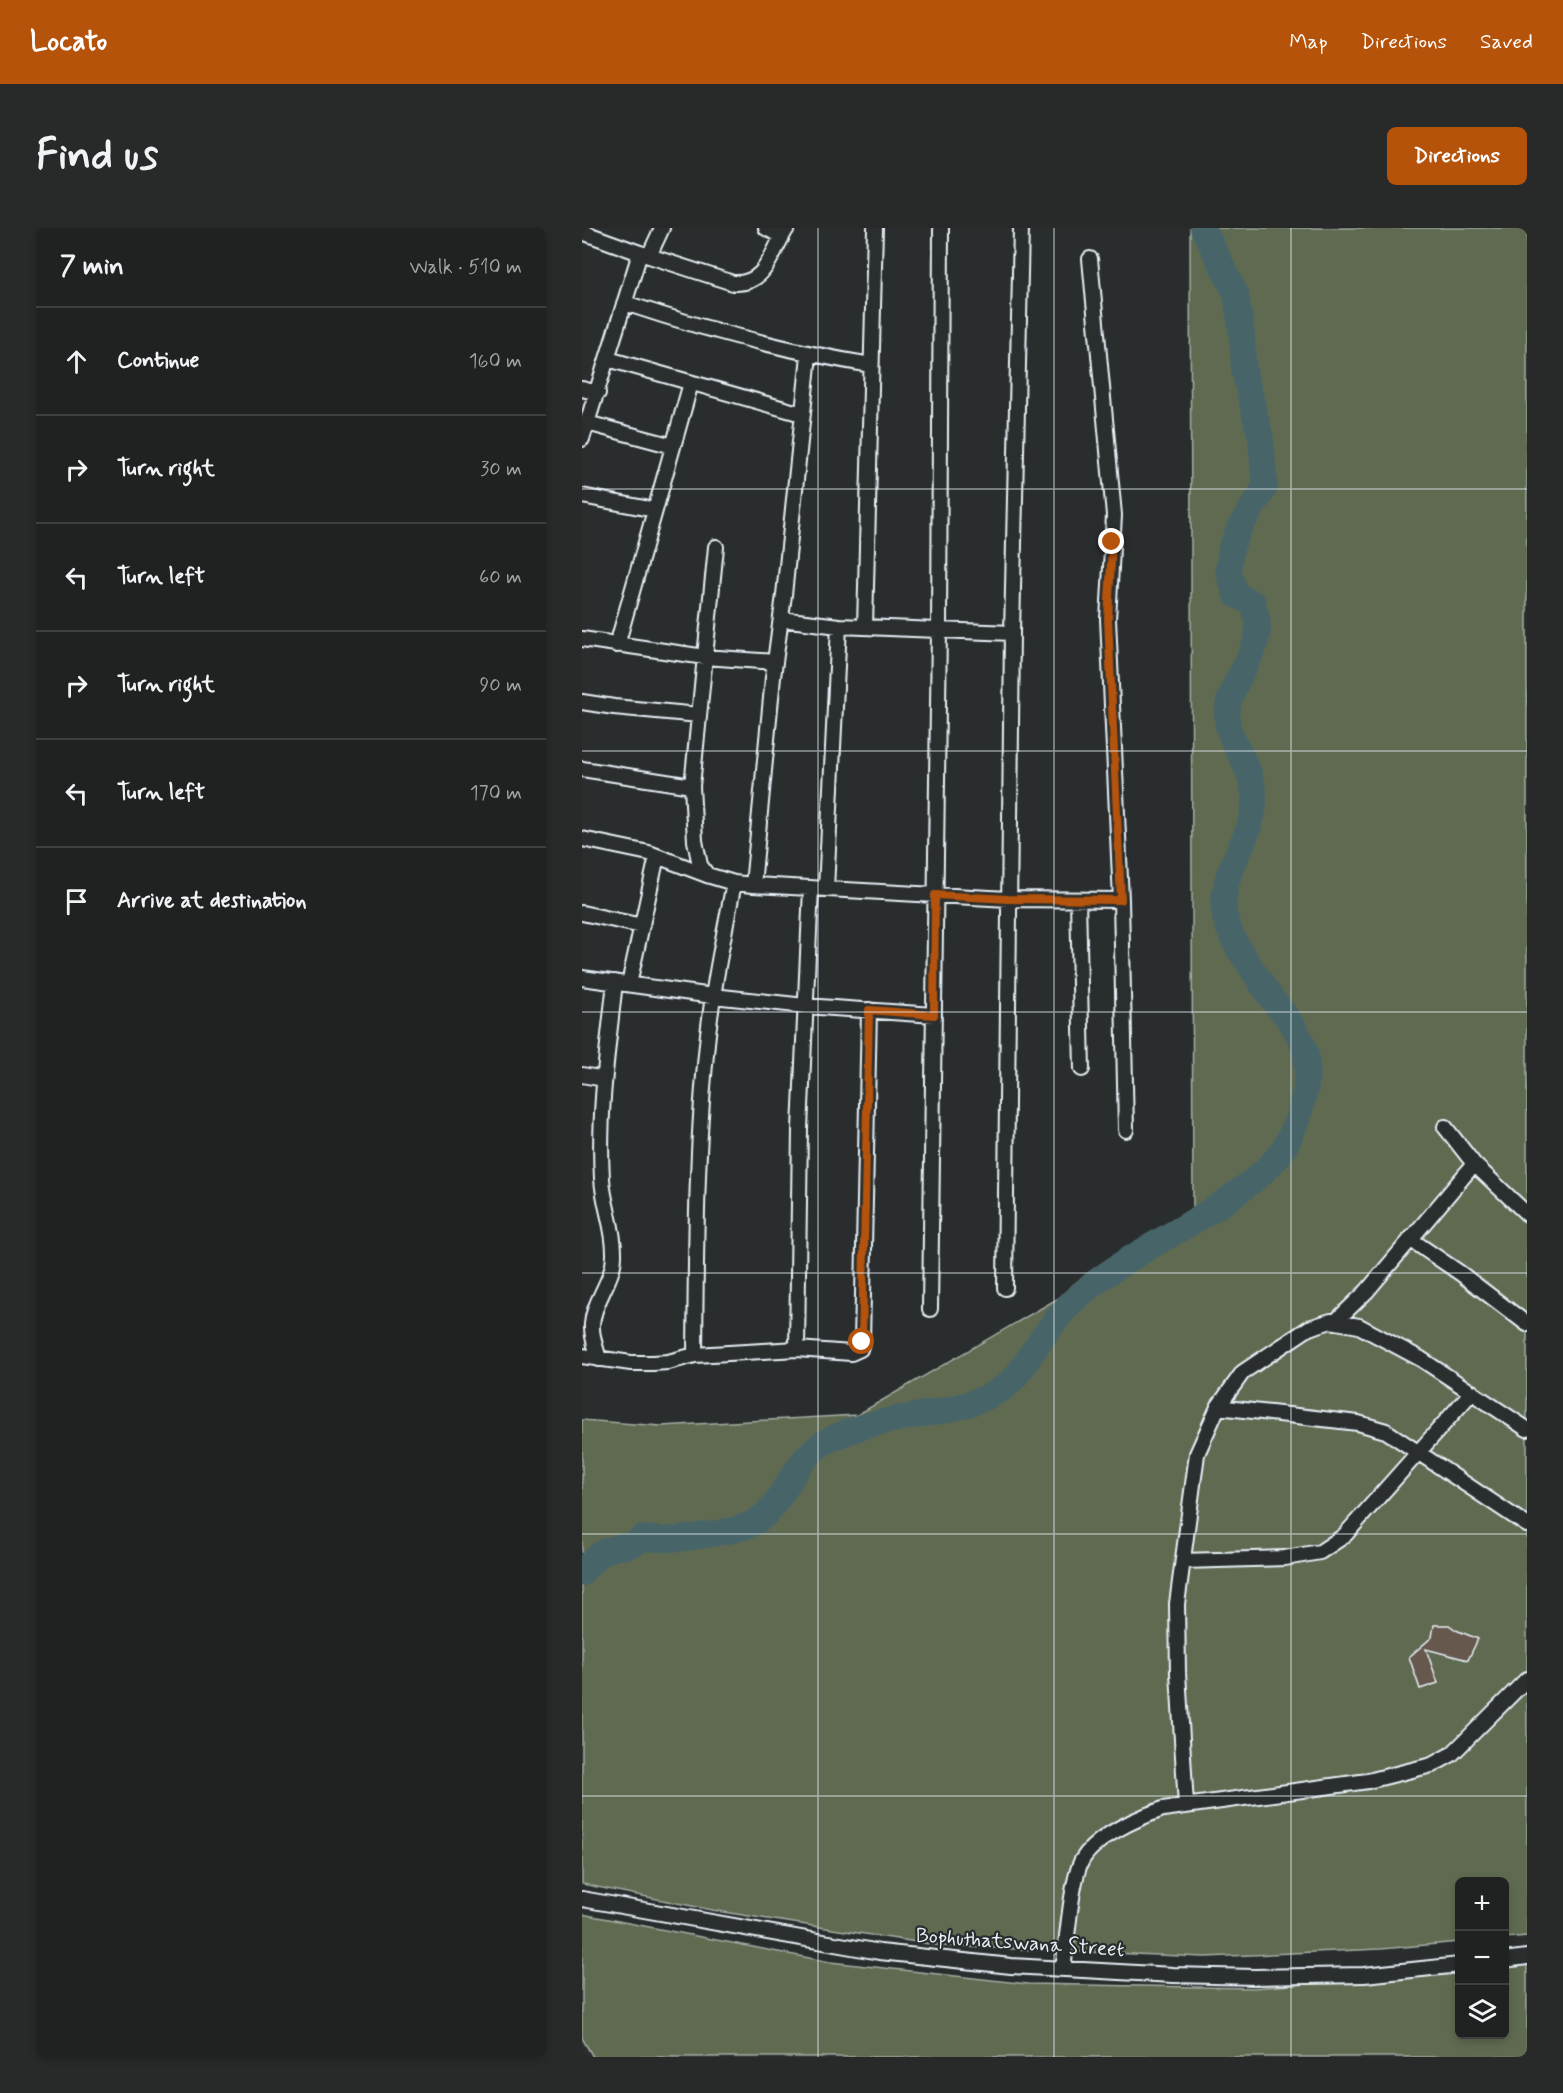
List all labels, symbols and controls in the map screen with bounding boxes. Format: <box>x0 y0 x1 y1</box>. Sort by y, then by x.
text: Locato <box>30 24 107 61</box>
text: Map <box>1289 28 1328 56</box>
text: Directions <box>1361 28 1447 56</box>
text: Saved <box>1480 28 1533 56</box>
button: Directions <box>1387 127 1527 185</box>
text: Find us <box>36 129 158 184</box>
text: 7 min <box>60 250 124 284</box>
text: Walk · 510 m <box>409 254 522 281</box>
icon: ahead <box>60 345 93 378</box>
text: Continue <box>117 347 199 375</box>
text: 160 m <box>469 348 522 375</box>
icon: right <box>60 453 93 486</box>
text: Turn right <box>117 455 215 483</box>
text: 30 m <box>480 456 522 483</box>
route end <box>1098 528 1124 554</box>
icon: left <box>60 561 93 594</box>
text: Turn left <box>117 563 205 591</box>
text: 60 m <box>479 564 522 591</box>
icon: right <box>60 669 93 702</box>
text: Turn right <box>117 671 215 699</box>
text: 90 m <box>479 672 522 699</box>
icon: left <box>60 777 93 810</box>
text: Turn left <box>117 779 205 807</box>
text: 170 m <box>470 780 522 807</box>
icon: arrive <box>60 885 93 918</box>
text: Arrive at destination <box>117 887 307 915</box>
route start <box>848 1328 874 1354</box>
map controls <box>1455 1877 1509 2039</box>
button: + <box>1455 1877 1509 1931</box>
street label: Bophuthatswana Street <box>915 1922 1125 1964</box>
button: − <box>1455 1931 1509 1985</box>
button: layers <box>1455 1985 1509 2039</box>

